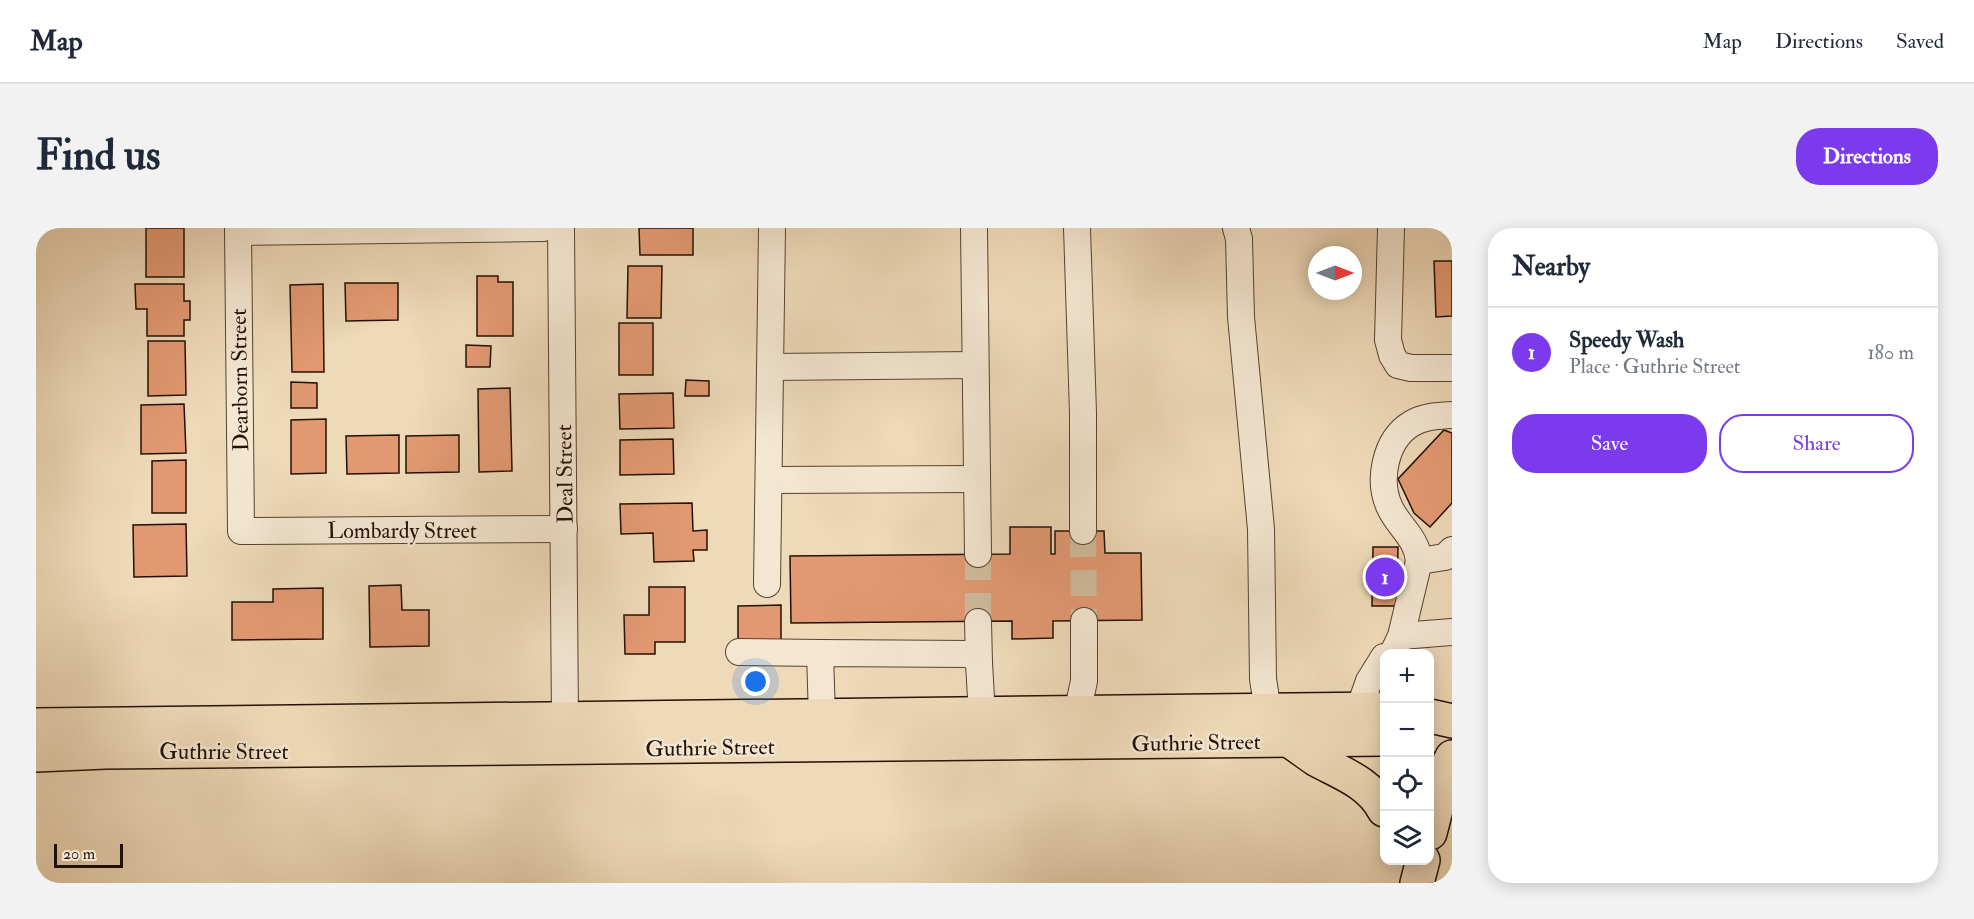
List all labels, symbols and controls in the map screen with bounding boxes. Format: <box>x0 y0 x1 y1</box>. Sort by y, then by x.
text: Map <box>30 24 83 59</box>
text: Map <box>1702 28 1742 55</box>
text: Directions <box>1775 28 1863 55</box>
text: Saved <box>1896 28 1944 55</box>
button: Directions <box>1796 128 1938 185</box>
text: Find us <box>36 130 160 182</box>
north arrow <box>1308 246 1362 300</box>
text: Nearby <box>1512 251 1590 283</box>
street label: Dearborn Street <box>225 308 255 452</box>
text: Speedy Wash <box>1569 326 1684 354</box>
text: 1 <box>1528 340 1535 365</box>
text: 180 m <box>1867 340 1914 365</box>
text: Place · Guthrie Street <box>1569 354 1740 379</box>
button: Save <box>1512 414 1707 473</box>
button: Share <box>1719 414 1914 473</box>
street label: Deal Street <box>550 424 580 524</box>
street label: Lombardy Street <box>327 517 477 545</box>
pin: 1 <box>1366 554 1404 600</box>
map controls <box>1380 649 1434 865</box>
button: + <box>1380 649 1434 703</box>
your location <box>741 667 770 696</box>
button: − <box>1380 703 1434 757</box>
street label: Guthrie Street <box>1131 728 1261 758</box>
street label: Guthrie Street <box>645 733 775 763</box>
street label: Guthrie Street <box>159 738 289 766</box>
button: locate <box>1380 757 1434 811</box>
button: layers <box>1380 811 1434 865</box>
scale bar <box>54 841 123 868</box>
text: 20 m <box>63 844 95 864</box>

